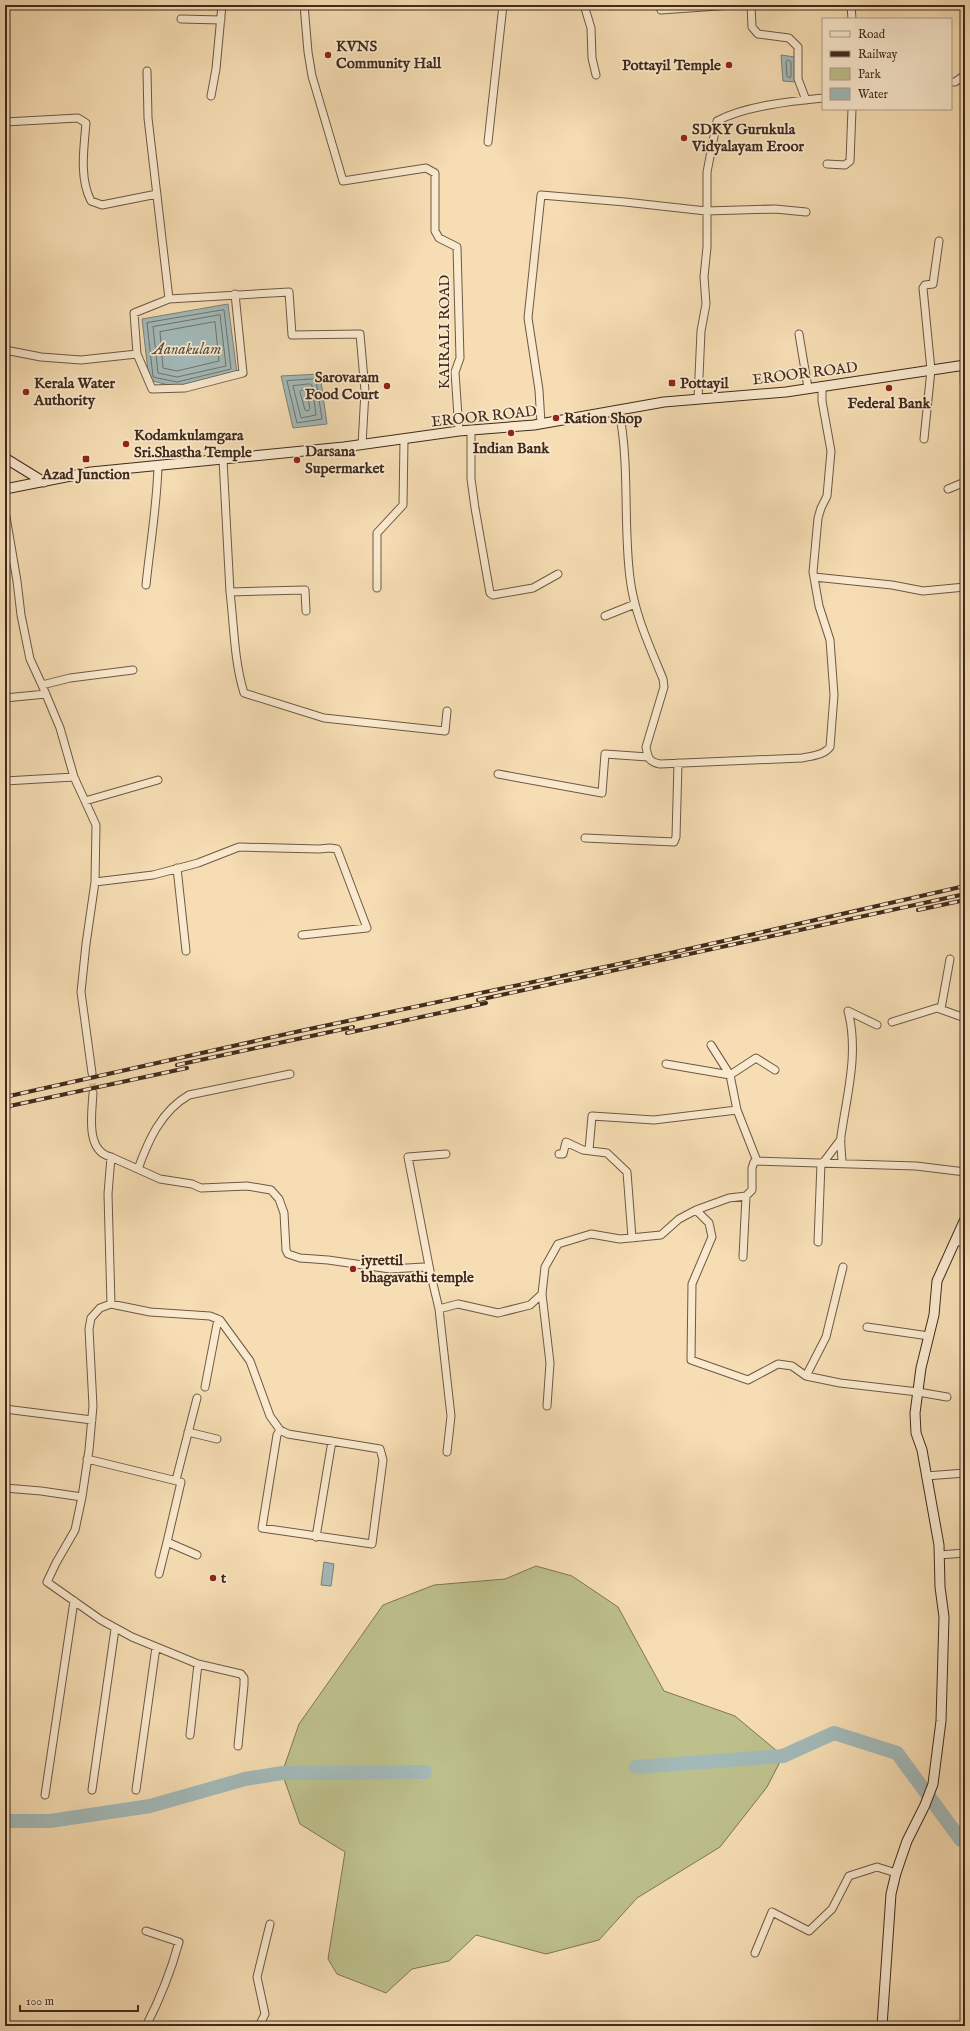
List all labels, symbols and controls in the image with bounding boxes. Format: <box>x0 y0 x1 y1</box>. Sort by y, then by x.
legend <box>822 18 952 110</box>
text: Road <box>858 27 886 42</box>
place label: KVNS Community Hall <box>336 37 442 73</box>
text: Railway <box>858 47 897 62</box>
marker: KVNS Community Hall <box>323 50 333 60</box>
place label: Pottayil Temple <box>622 56 721 75</box>
marker: Pottayil Temple <box>724 60 734 70</box>
text: Park <box>858 67 881 82</box>
text: Water <box>858 87 889 102</box>
place label: SDKY Gurukula Vidyalayam Eroor <box>691 120 804 156</box>
marker: SDKY Gurukula Vidyalayam Eroor <box>679 133 689 143</box>
street label: KAIRALI ROAD <box>435 275 454 389</box>
water label: Aanakulam <box>151 340 221 360</box>
street label: EROOR ROAD <box>751 358 859 389</box>
place label: Sarovaram Food Court <box>305 368 380 404</box>
place label: Kerala Water Authority <box>33 374 115 410</box>
place label: Pottayil <box>680 374 729 393</box>
marker: Pottayil <box>667 378 677 388</box>
marker: Sarovaram Food Court <box>382 381 392 391</box>
marker: Federal Bank <box>884 383 894 393</box>
marker: Kerala Water Authority <box>21 387 31 397</box>
place label: Federal Bank <box>848 394 931 413</box>
street label: EROOR ROAD <box>430 402 538 431</box>
place label: Ration Shop <box>564 409 642 428</box>
marker: Ration Shop <box>551 413 561 423</box>
place label: Kodamkulamgara Sri.Shastha Temple <box>134 426 252 462</box>
marker: Indian Bank <box>506 428 516 438</box>
marker: Kodamkulamgara Sri.Shastha Temple <box>121 439 131 449</box>
place label: Indian Bank <box>473 439 550 458</box>
place label: Darsana Supermarket <box>305 442 385 478</box>
marker: Azad Junction <box>81 454 91 464</box>
marker: Darsana Supermarket <box>292 455 302 465</box>
place label: Azad Junction <box>41 465 130 484</box>
place label: iyrettil bhagavathi temple <box>360 1251 474 1287</box>
marker: iyrettil bhagavathi temple <box>348 1264 358 1274</box>
place label: t <box>220 1569 227 1588</box>
marker: t <box>208 1573 218 1583</box>
scale bar <box>20 1987 138 2013</box>
text: 100 m <box>26 1994 54 2009</box>

